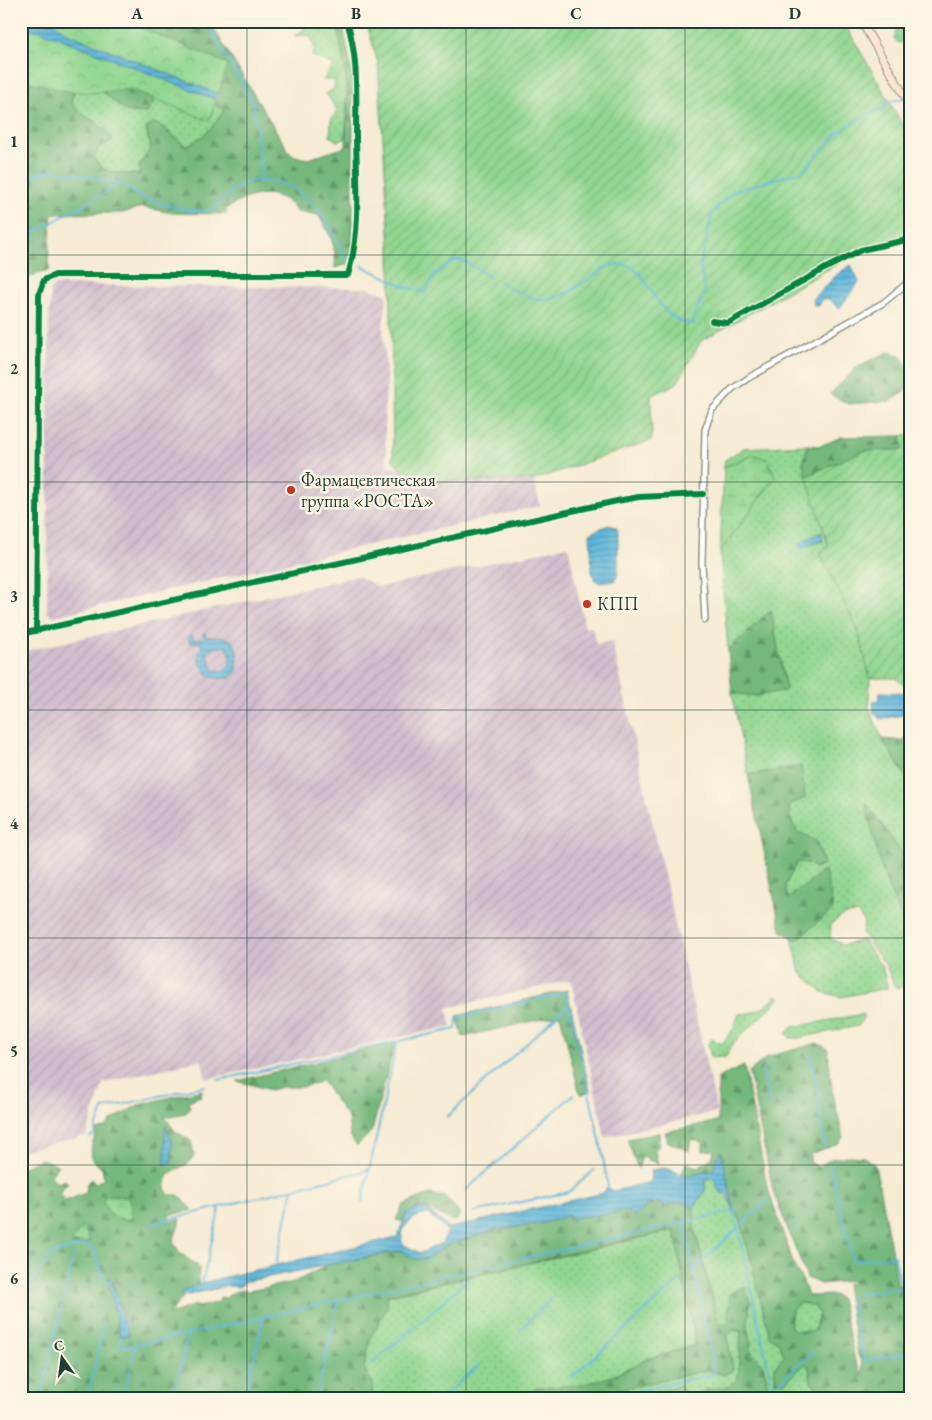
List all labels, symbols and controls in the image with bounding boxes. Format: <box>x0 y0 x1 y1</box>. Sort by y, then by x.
text: A <box>130 3 143 24</box>
text: B <box>351 3 361 24</box>
text: C <box>570 3 582 24</box>
text: D <box>789 3 801 24</box>
text: 1 <box>10 131 18 152</box>
text: 2 <box>10 358 19 379</box>
place label: Фармацевтическая группа «РОСТА» <box>301 468 436 512</box>
marker: Фармацевтическая группа «РОСТА» <box>285 484 297 496</box>
text: 3 <box>10 586 18 607</box>
place label: КПП <box>597 592 639 615</box>
marker: КПП <box>581 598 593 610</box>
text: 4 <box>10 813 19 834</box>
text: 5 <box>10 1041 18 1062</box>
text: 6 <box>10 1268 19 1289</box>
north arrow <box>38 1332 88 1382</box>
text: С <box>52 1335 66 1355</box>

